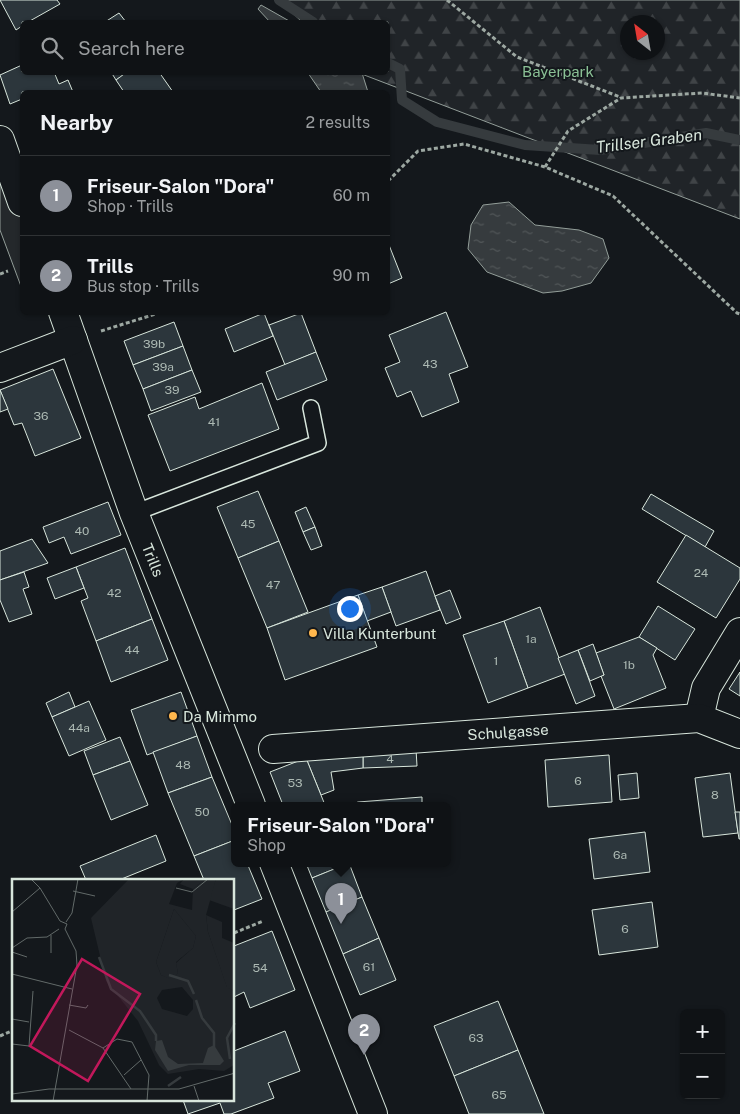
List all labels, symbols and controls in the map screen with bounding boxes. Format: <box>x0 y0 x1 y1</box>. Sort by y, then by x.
north arrow <box>620 15 665 60</box>
search box <box>20 20 390 75</box>
icon: search <box>38 34 66 62</box>
text: Search here <box>78 37 185 59</box>
park label: Bayerpark <box>522 63 594 80</box>
text: Nearby <box>40 110 113 135</box>
text: 2 results <box>305 113 370 132</box>
water label: Trillser Graben <box>595 125 703 157</box>
text: Friseur-Salon "Dora" <box>87 175 274 197</box>
text: 1 <box>53 186 59 205</box>
text: 60 m <box>333 186 370 205</box>
text: Shop · Trills <box>87 197 173 216</box>
text: Trills <box>87 255 133 277</box>
text: 2 <box>51 266 61 285</box>
text: 90 m <box>333 266 370 285</box>
text: Bus stop · Trills <box>87 277 199 296</box>
house number: 39b <box>143 337 165 351</box>
house number: 43 <box>422 357 438 371</box>
house number: 39a <box>152 360 174 374</box>
house number: 39 <box>165 383 179 397</box>
house number: 36 <box>34 409 48 423</box>
house number: 41 <box>208 415 220 429</box>
house number: 45 <box>240 517 256 531</box>
house number: 40 <box>75 524 89 538</box>
street label: Trills <box>139 541 167 579</box>
house number: 24 <box>694 566 709 580</box>
house number: 47 <box>266 578 280 592</box>
house number: 42 <box>107 586 121 600</box>
your location <box>337 596 363 622</box>
place label: Villa Kunterbunt <box>323 625 437 642</box>
marker: Villa Kunterbunt <box>307 627 319 639</box>
house number: 1a <box>525 632 537 646</box>
house number: 44 <box>124 643 140 657</box>
house number: 1 <box>494 654 498 668</box>
house number: 1b <box>623 658 635 672</box>
place label: Da Mimmo <box>183 708 257 725</box>
marker: Da Mimmo <box>167 710 179 722</box>
house number: 44a <box>68 721 90 735</box>
street label: Schulgasse <box>467 721 549 743</box>
house number: 4 <box>386 752 394 766</box>
house number: 48 <box>175 758 191 772</box>
house number: 6 <box>574 774 582 788</box>
house number: 53 <box>287 776 303 790</box>
house number: 8 <box>711 788 719 802</box>
popup <box>231 802 451 867</box>
house number: 50 <box>194 805 210 819</box>
text: Friseur-Salon "Dora" <box>247 814 435 836</box>
text: Shop <box>247 836 286 855</box>
house number: 6a <box>613 848 627 862</box>
inset map <box>12 879 235 1102</box>
pin: 1 <box>325 883 357 924</box>
house number: 6 <box>621 922 629 936</box>
house number: 61 <box>363 960 375 974</box>
house number: 54 <box>252 961 268 975</box>
map controls <box>680 1009 725 1099</box>
button: + <box>680 1009 725 1054</box>
pin: 2 <box>348 1014 380 1055</box>
house number: 63 <box>469 1031 483 1045</box>
button: − <box>680 1054 725 1099</box>
house number: 65 <box>491 1088 507 1102</box>

